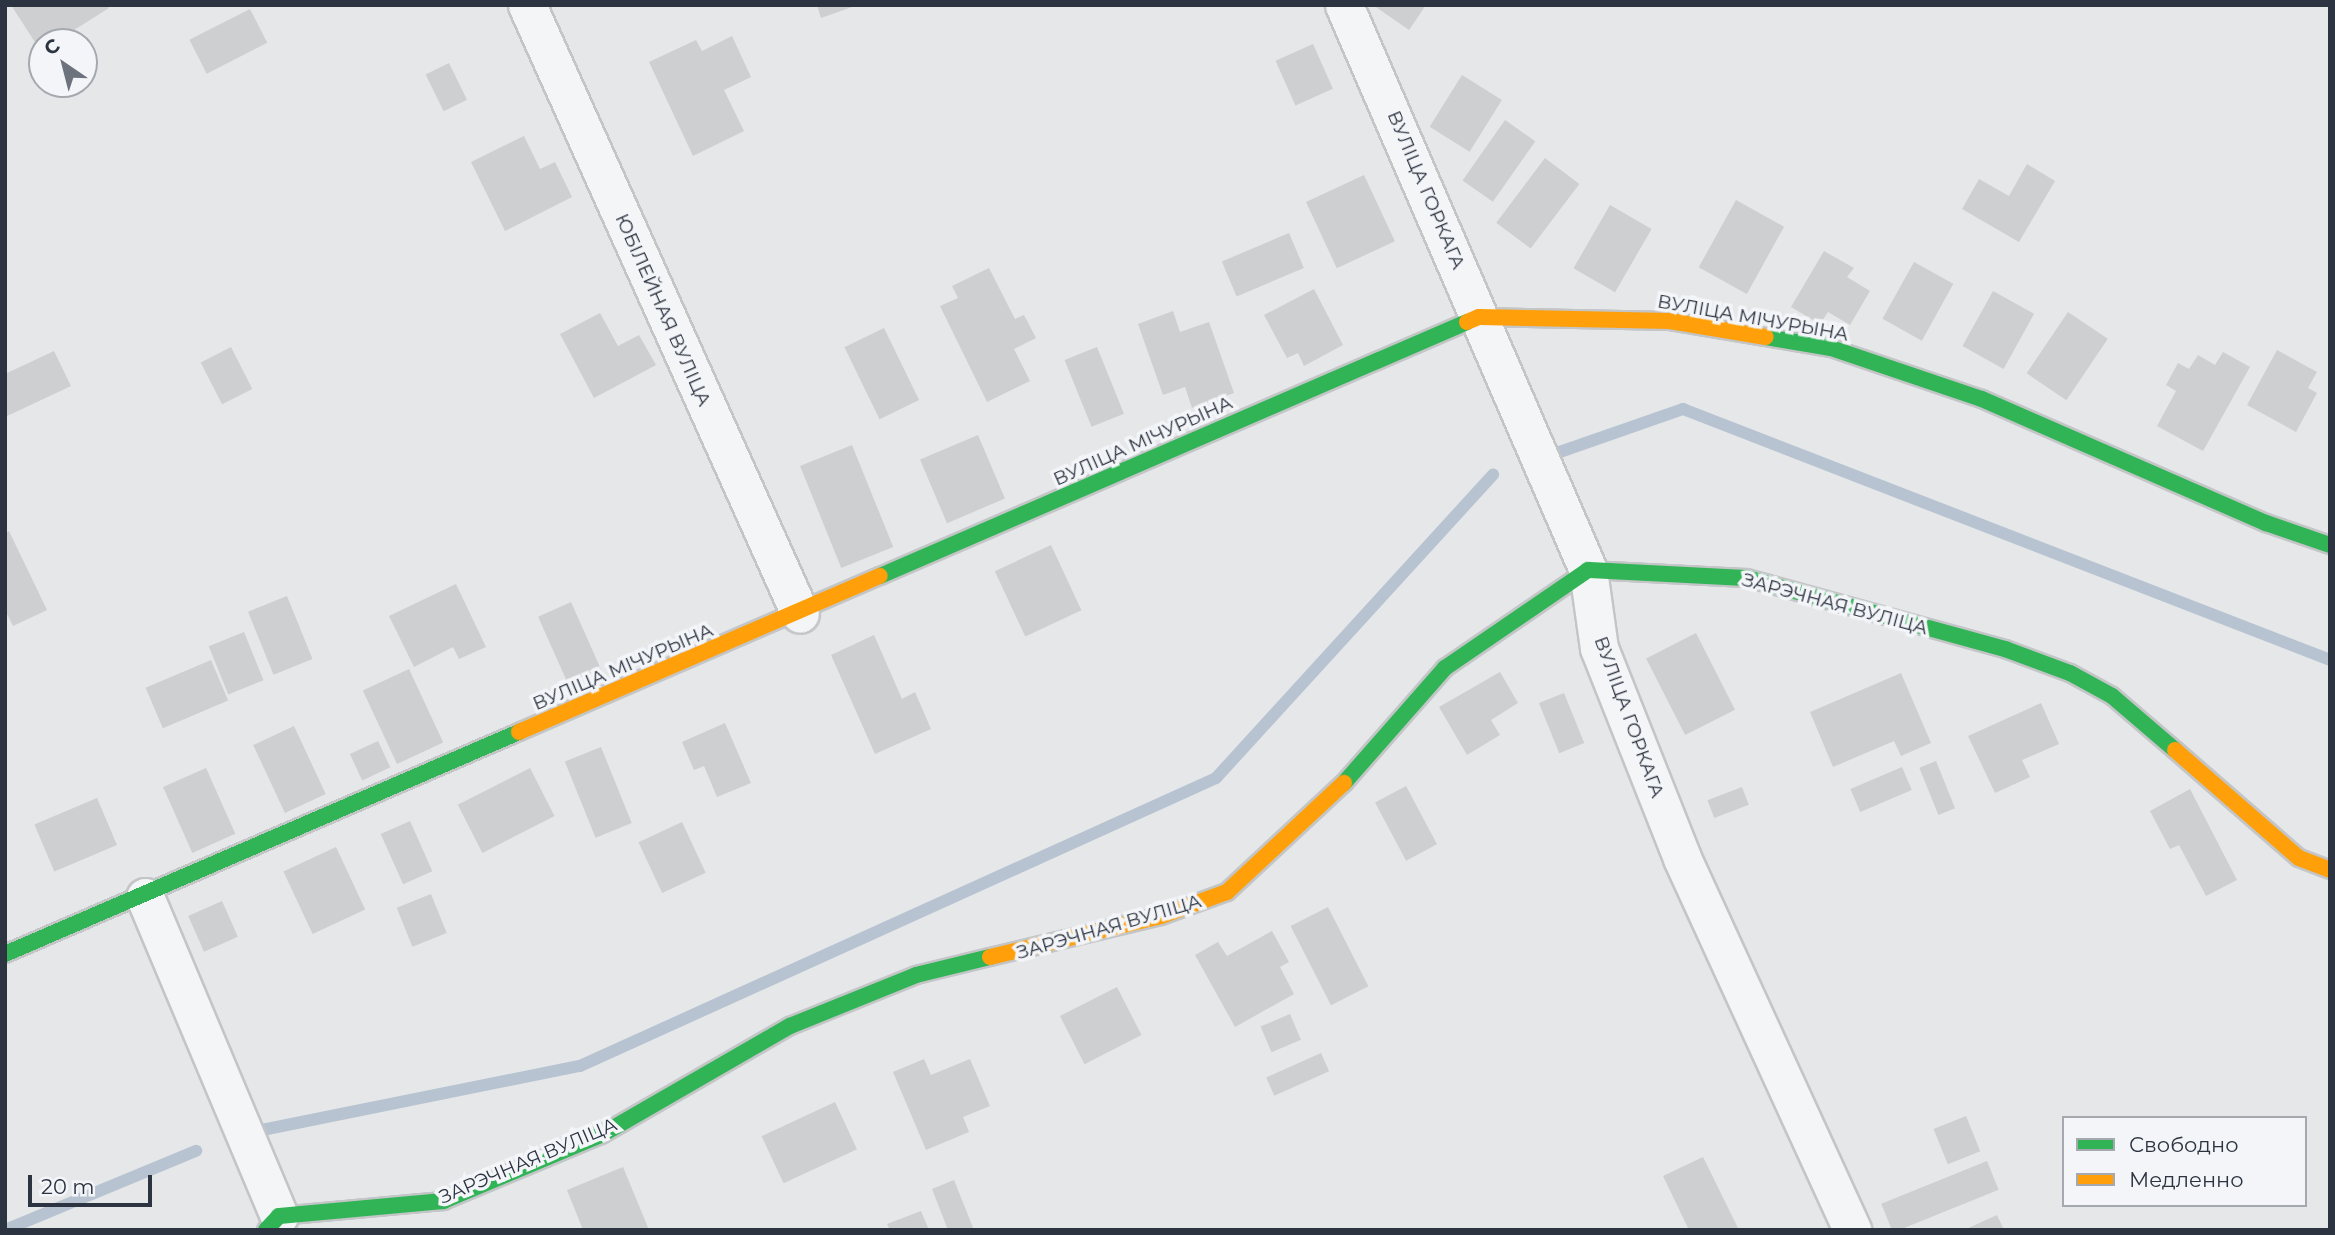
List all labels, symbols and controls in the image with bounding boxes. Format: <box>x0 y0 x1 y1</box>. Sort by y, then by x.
north arrow <box>28 28 98 98</box>
text: С <box>40 34 64 60</box>
street label: ВУЛІЦА ГОРКАГА <box>1382 107 1470 273</box>
street label: ЮБІЛЕЙНАЯ ВУЛІЦА <box>610 210 716 410</box>
street label: ВУЛІЦА МІЧУРЫНА <box>1656 290 1850 346</box>
street label: ВУЛІЦА МІЧУРЫНА <box>1050 391 1236 491</box>
street label: ЗАРЭЧНАЯ ВУЛІЦА <box>1740 568 1930 640</box>
street label: ВУЛІЦА МІЧУРЫНА <box>529 619 717 715</box>
street label: ВУЛІЦА ГОРКАГА <box>1589 633 1669 801</box>
street label: ЗАРЭЧНАЯ ВУЛІЦА <box>1014 890 1204 964</box>
street label: ЗАРЭЧНАЯ ВУЛІЦА <box>436 1113 620 1209</box>
legend <box>2062 1116 2307 1207</box>
text: Свободно <box>2129 1132 2239 1157</box>
scale bar <box>32 1162 156 1206</box>
text: Медленно <box>2129 1167 2244 1192</box>
text: 20 m <box>41 1174 95 1199</box>

